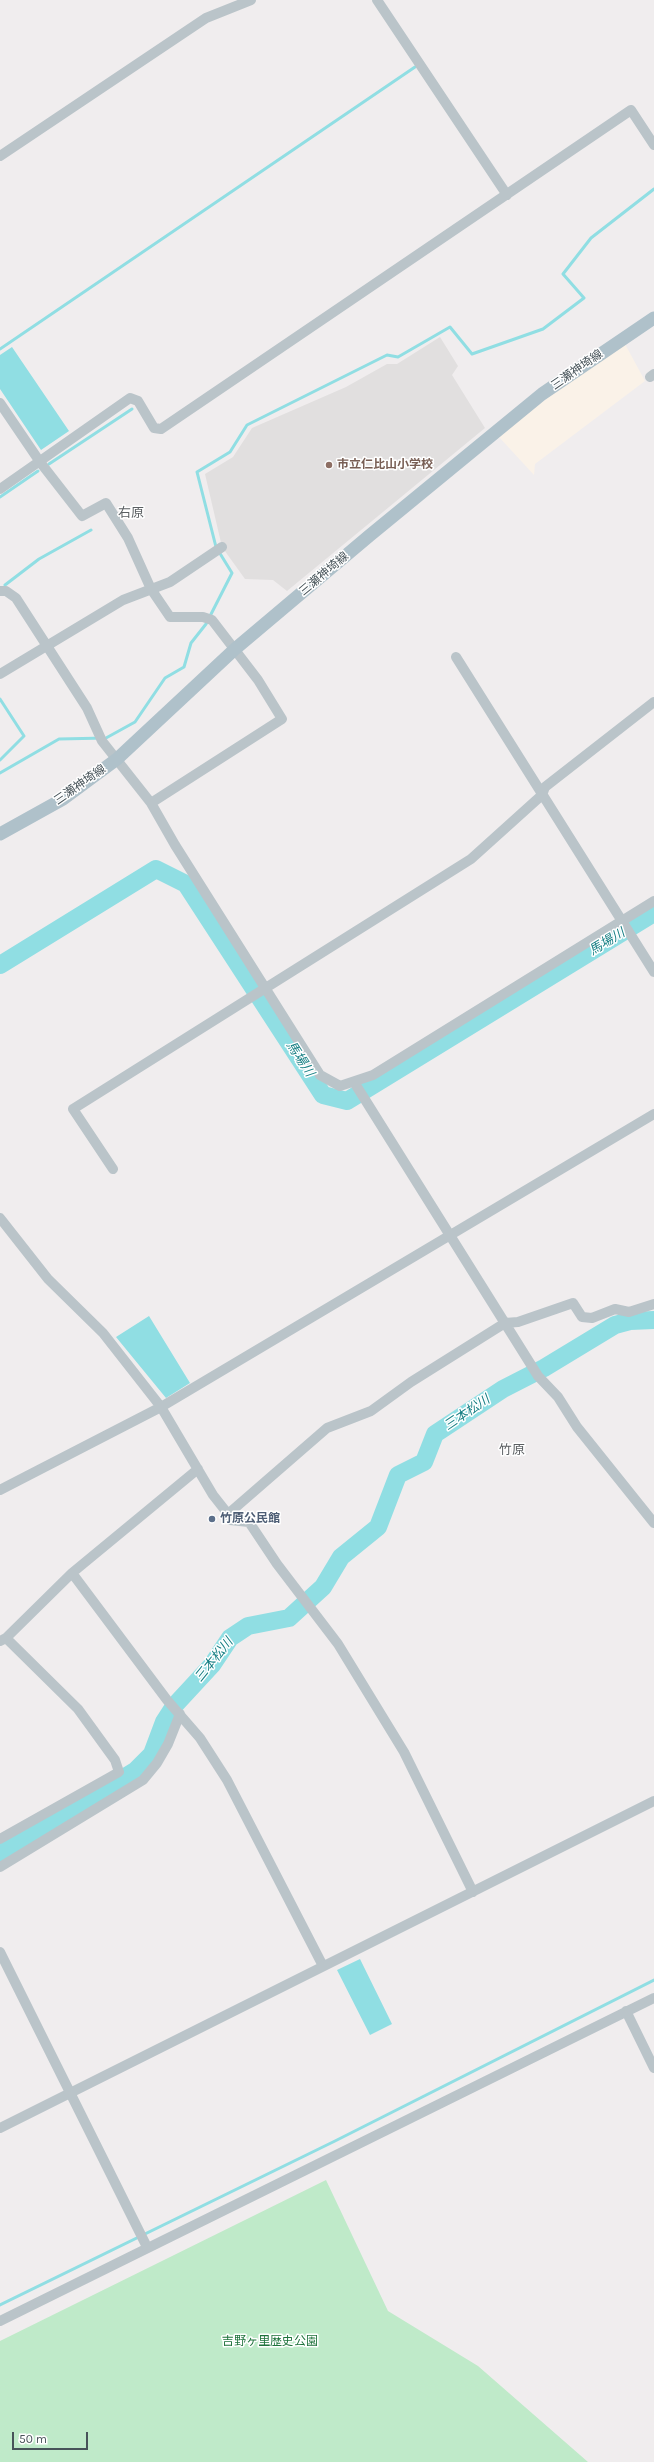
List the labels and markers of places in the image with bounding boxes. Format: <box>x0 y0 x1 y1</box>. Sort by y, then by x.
place label: 市立仁比山小学校 <box>337 458 433 472</box>
marker: 市立仁比山小学校 <box>324 460 334 470</box>
place label: 竹原公民館 <box>220 1512 280 1526</box>
marker: 竹原公民館 <box>207 1514 217 1524</box>

